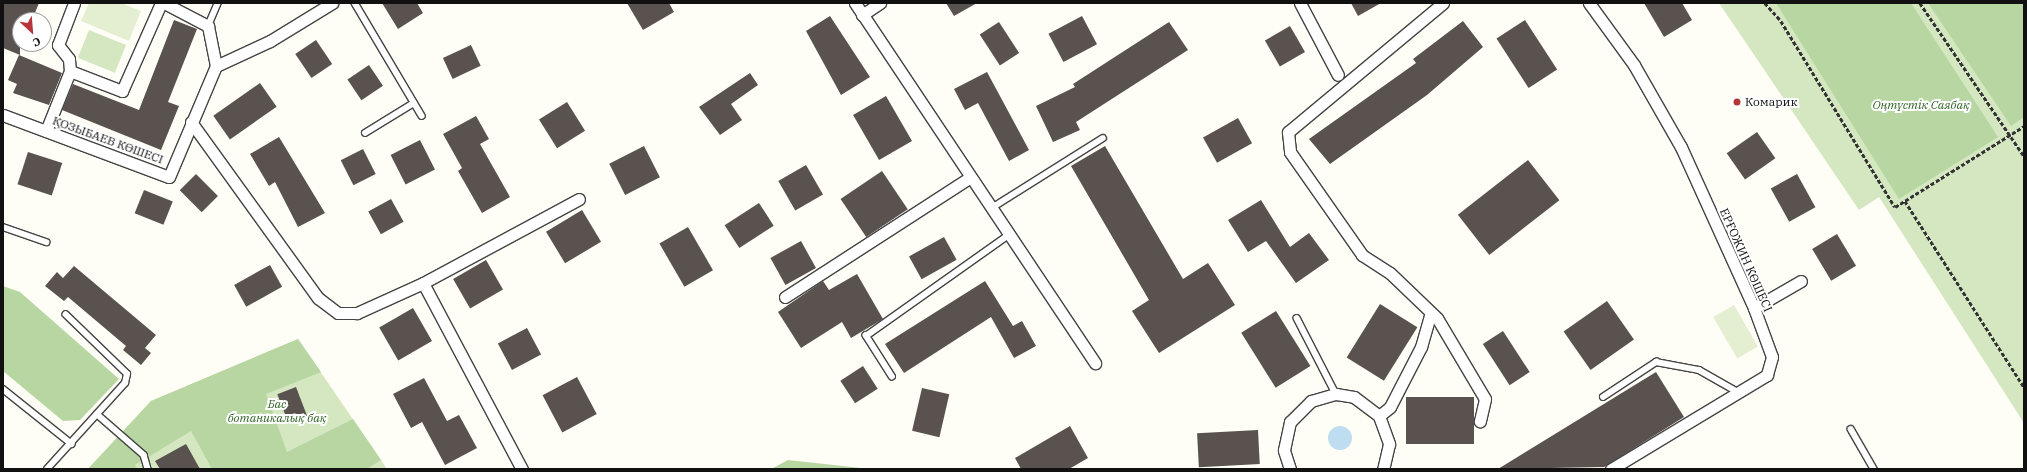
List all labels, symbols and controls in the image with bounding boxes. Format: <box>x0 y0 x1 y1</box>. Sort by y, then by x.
north arrow <box>12 12 52 52</box>
text: С <box>30 34 43 50</box>
place label: Комарик <box>1745 95 1797 109</box>
marker: Комарик <box>1732 97 1742 107</box>
park label: Оңтүстік Саябақ <box>1872 98 1970 112</box>
street label: ҚОЗЫБАЕВ КӨШЕСІ <box>51 113 165 167</box>
street label: ЕРҒОЖИН КӨШЕСІ <box>1717 206 1775 314</box>
park label: Бас ботаникалық бақ <box>228 397 326 425</box>

